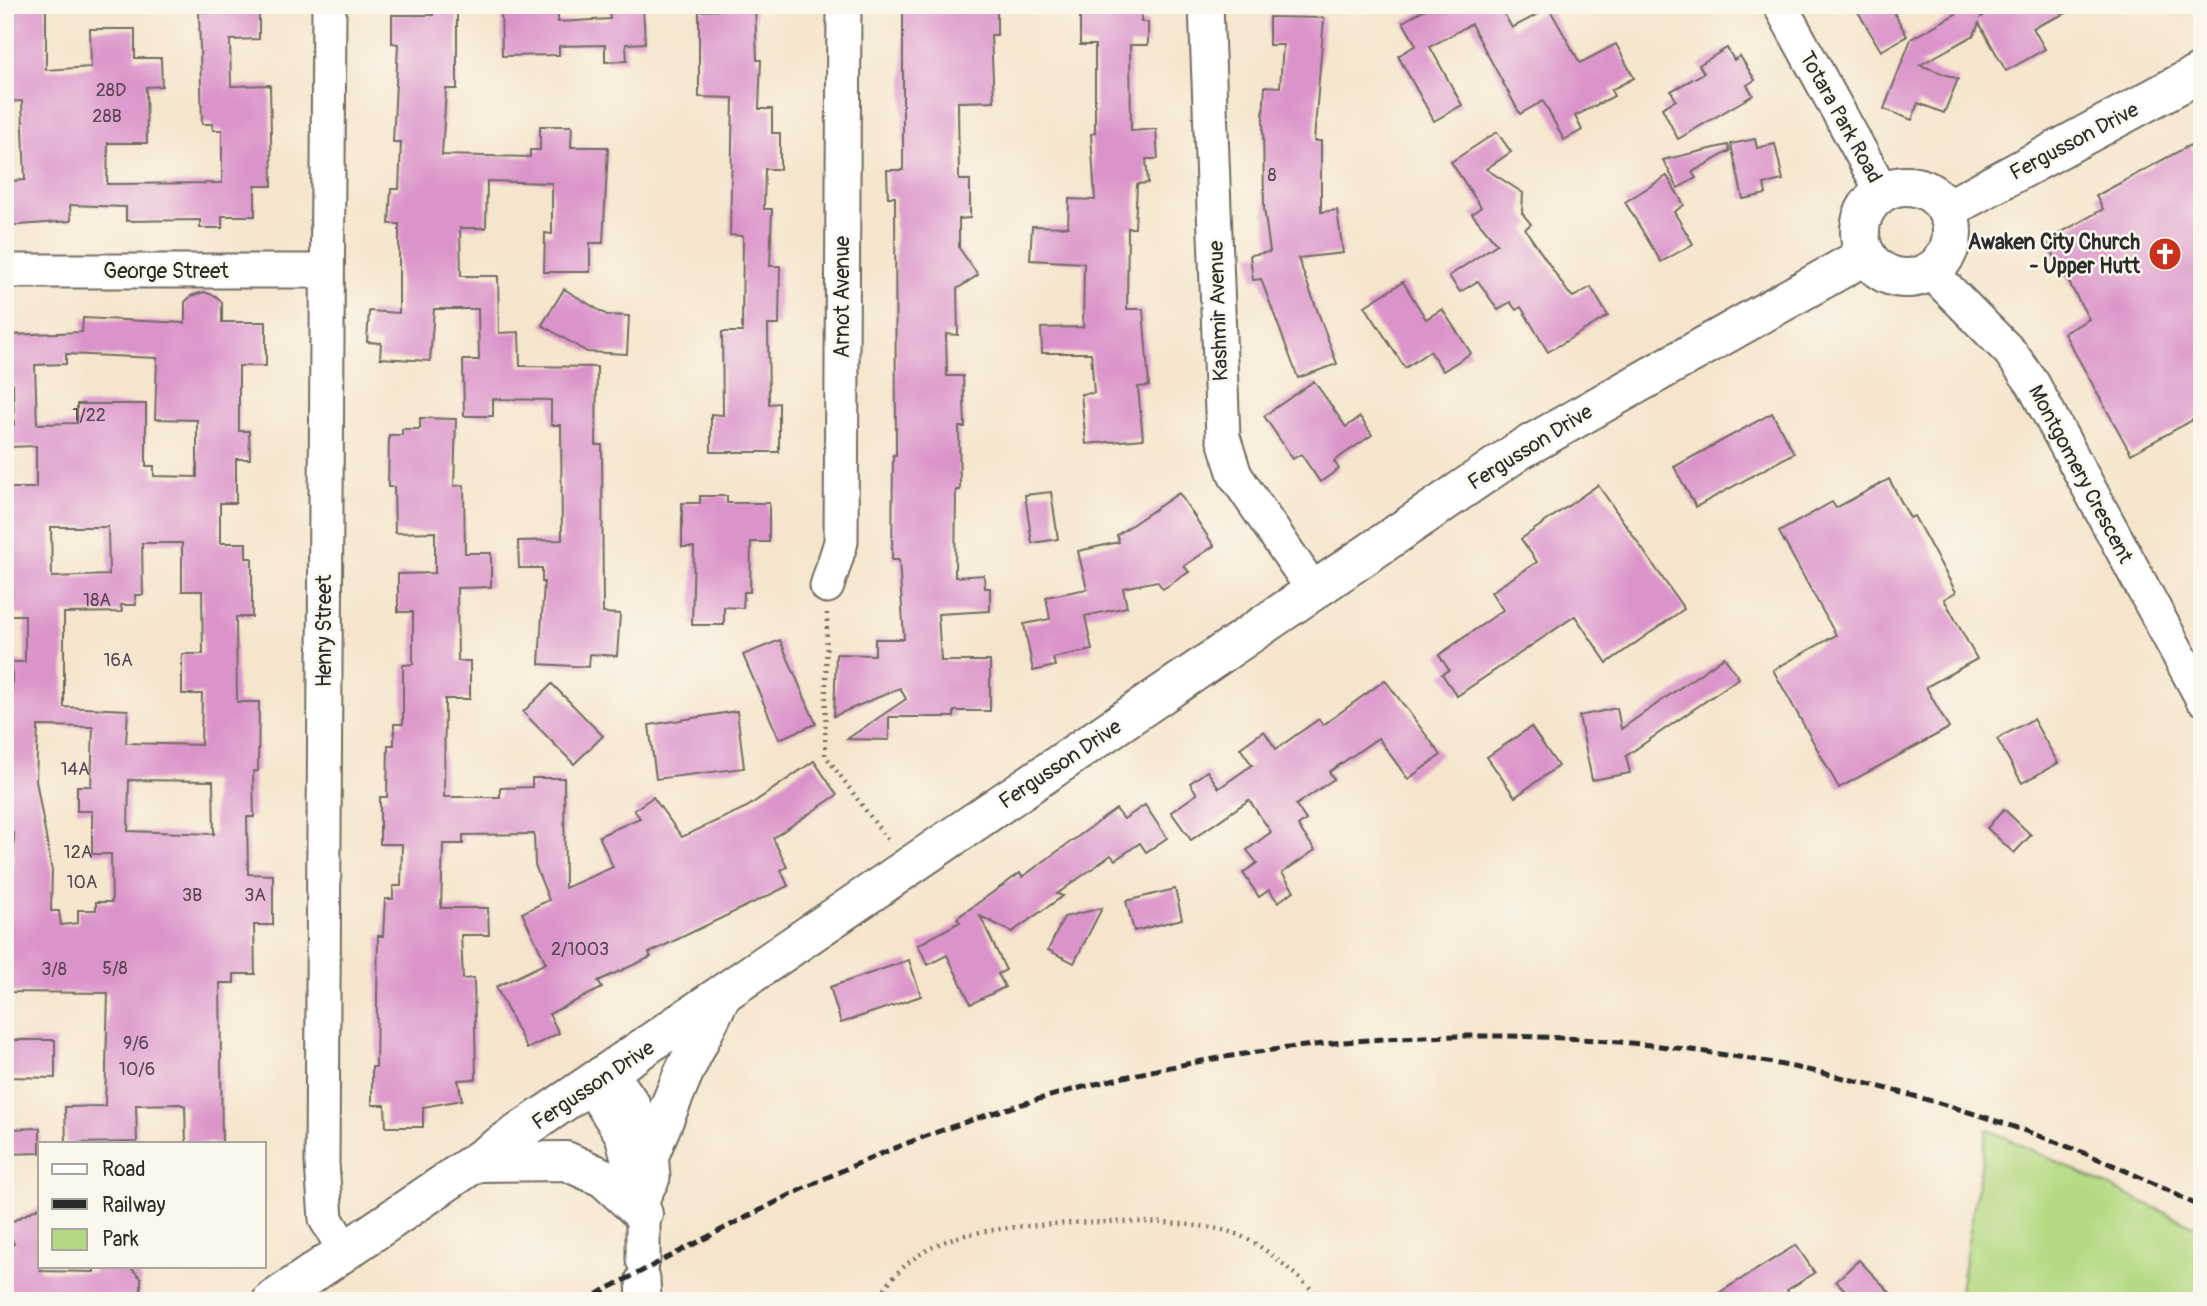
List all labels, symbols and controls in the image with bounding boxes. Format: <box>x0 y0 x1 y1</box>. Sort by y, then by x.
street label: Totara Park Road <box>1793 46 1888 188</box>
house number: 28D <box>96 79 126 102</box>
street label: Fergusson Drive <box>2005 96 2144 187</box>
house number: 28B <box>92 105 122 128</box>
house number: 8 <box>1267 164 1277 187</box>
place label: Awaken City Church - Upper Hutt <box>1968 229 2141 280</box>
street label: Arnot Avenue <box>829 235 856 358</box>
church icon: Awaken City Church - Upper Hutt <box>2146 235 2184 273</box>
street label: Kashmir Avenue <box>1203 240 1234 382</box>
street label: George Street <box>103 258 229 285</box>
street label: Montgomery Crescent <box>2022 380 2139 568</box>
street label: Fergusson Drive <box>1463 398 1598 497</box>
house number: 1/22 <box>72 404 106 427</box>
street label: Henry Street <box>311 574 338 687</box>
house number: 18A <box>83 589 111 612</box>
house number: 16A <box>103 649 133 672</box>
street label: Fergusson Drive <box>994 713 1127 815</box>
house number: 14A <box>60 758 90 781</box>
house number: 12A <box>64 841 93 864</box>
house number: 10A <box>66 871 98 894</box>
house number: 3B <box>182 884 202 907</box>
house number: 3A <box>244 884 266 907</box>
house number: 2/1003 <box>551 938 609 961</box>
house number: 5/8 <box>102 957 128 980</box>
house number: 3/8 <box>41 958 67 981</box>
house number: 9/6 <box>123 1032 149 1055</box>
street label: Fergusson Drive <box>527 1034 660 1136</box>
house number: 10/6 <box>119 1058 155 1081</box>
legend <box>38 1142 266 1268</box>
text: Road <box>102 1156 146 1183</box>
text: Railway <box>102 1192 166 1219</box>
text: Park <box>102 1226 139 1253</box>

